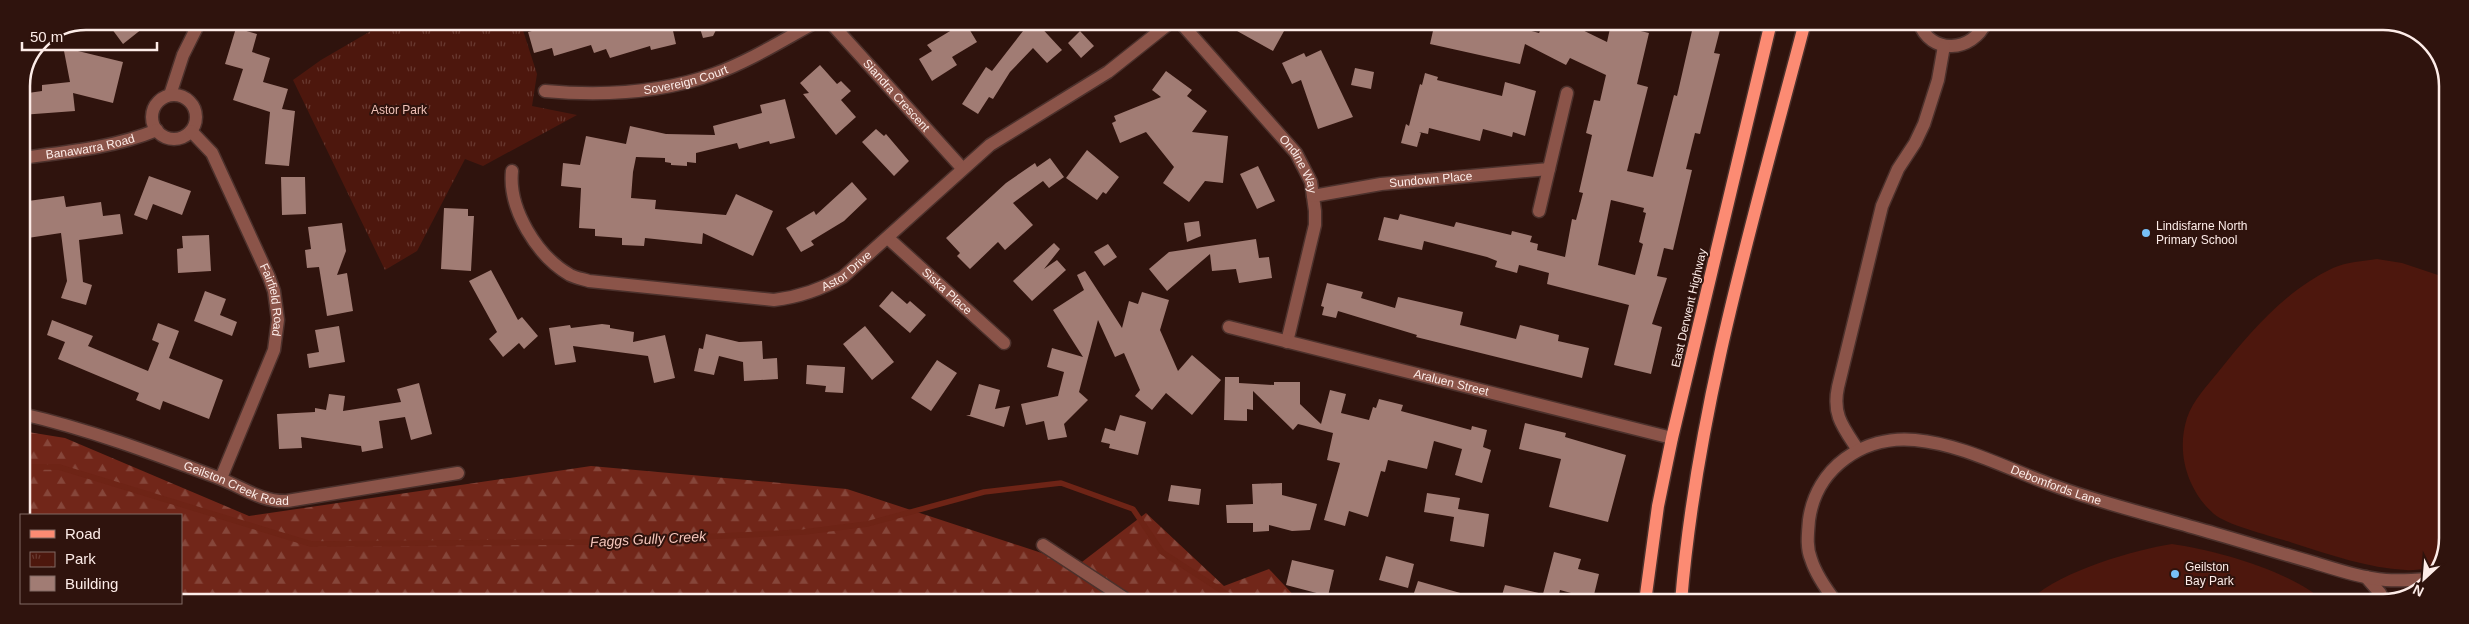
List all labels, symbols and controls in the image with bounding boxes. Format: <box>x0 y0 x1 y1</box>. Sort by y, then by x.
scale bar <box>22 20 158 52</box>
text: 50 m <box>30 28 63 45</box>
street label: Siandra Crescent <box>860 56 933 135</box>
street label: Sovereign Court <box>643 62 731 97</box>
park label: Astor Park <box>371 103 428 117</box>
street label: Banawarra Road <box>45 131 136 162</box>
street label: Ondine Way <box>1276 132 1319 194</box>
street label: Sundown Place <box>1389 169 1473 190</box>
place label: Lindisfarne North Primary School <box>2156 219 2247 247</box>
marker: Lindisfarne North Primary School <box>2140 227 2152 239</box>
street label: East Derwent Highway <box>1669 247 1709 369</box>
street label: Astor Drive <box>819 248 875 294</box>
street label: Fairfield Road <box>257 261 285 337</box>
street label: Siska Place <box>919 265 975 318</box>
street label: Araluen Street <box>1412 367 1491 399</box>
street label: Geilston Creek Road <box>182 459 289 508</box>
street label: Debomfords Lane <box>2009 462 2103 508</box>
legend <box>20 514 182 604</box>
text: Road <box>65 525 101 542</box>
water label: Faggs Gully Creek <box>590 528 707 550</box>
text: Park <box>65 550 96 567</box>
north arrow <box>2399 554 2449 604</box>
place label: Geilston Bay Park <box>2185 560 2235 588</box>
marker: Geilston Bay Park <box>2169 568 2181 580</box>
text: Building <box>65 575 118 592</box>
text: N <box>2410 581 2426 600</box>

